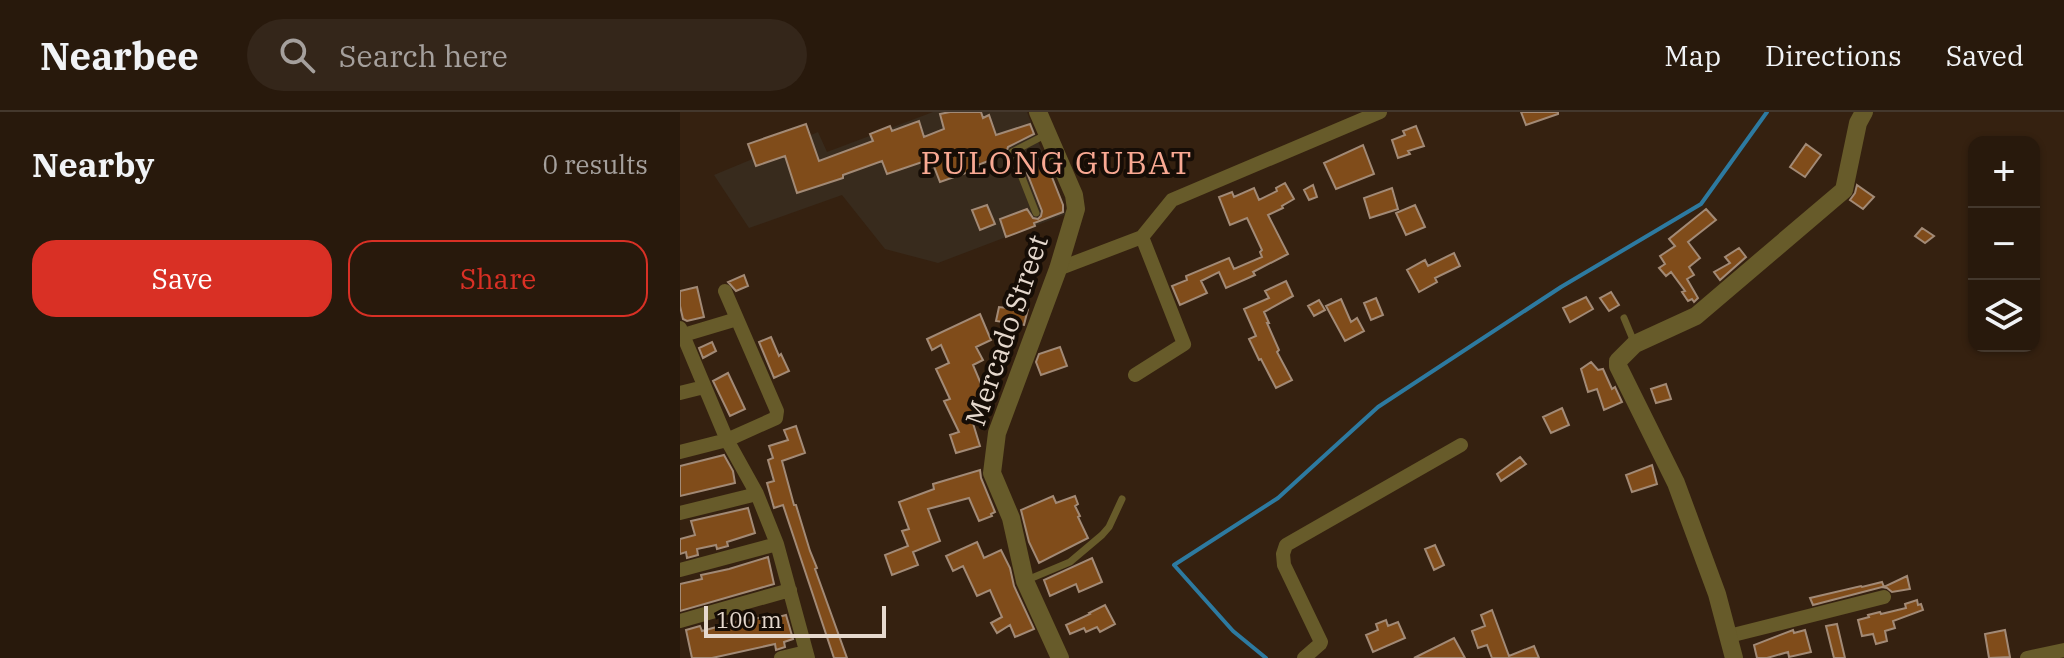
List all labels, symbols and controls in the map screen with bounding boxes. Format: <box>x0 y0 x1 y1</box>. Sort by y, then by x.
search box <box>247 19 807 91</box>
text: Nearbee <box>40 31 199 80</box>
icon: search <box>275 33 319 77</box>
text: Search here <box>339 36 508 75</box>
text: Map <box>1664 37 1721 74</box>
text: Directions <box>1765 37 1902 74</box>
text: Saved <box>1946 37 2024 74</box>
map controls <box>1968 136 2040 352</box>
button: + <box>1968 136 2040 208</box>
district label: PULONG GUBAT <box>921 141 1193 183</box>
text: Nearby <box>32 142 154 186</box>
text: 0 results <box>542 147 648 181</box>
button: − <box>1968 208 2040 280</box>
street label: Mercado Street <box>956 230 1056 430</box>
button: Save <box>32 240 332 317</box>
button: Share <box>348 240 648 317</box>
button: layers <box>1968 280 2040 352</box>
scale bar <box>704 602 886 638</box>
text: 100 m <box>716 605 782 634</box>

